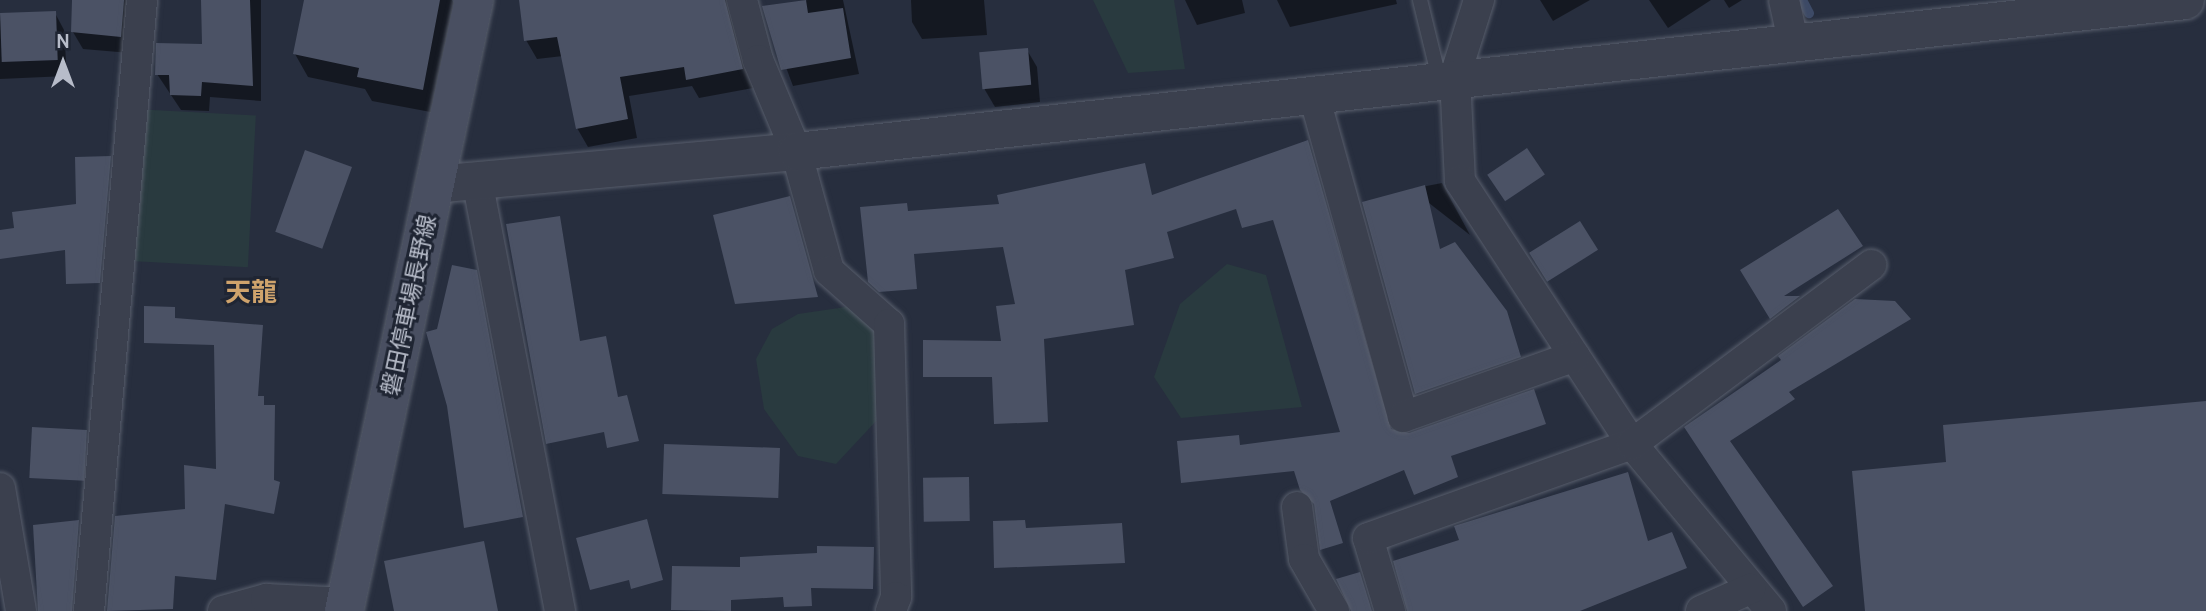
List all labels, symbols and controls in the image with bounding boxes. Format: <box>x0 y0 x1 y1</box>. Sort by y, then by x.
north arrow <box>28 28 98 98</box>
text: N <box>56 30 70 53</box>
street label: 磐田停車場長野線 <box>376 212 442 398</box>
district label: 天龍 <box>225 277 277 309</box>

